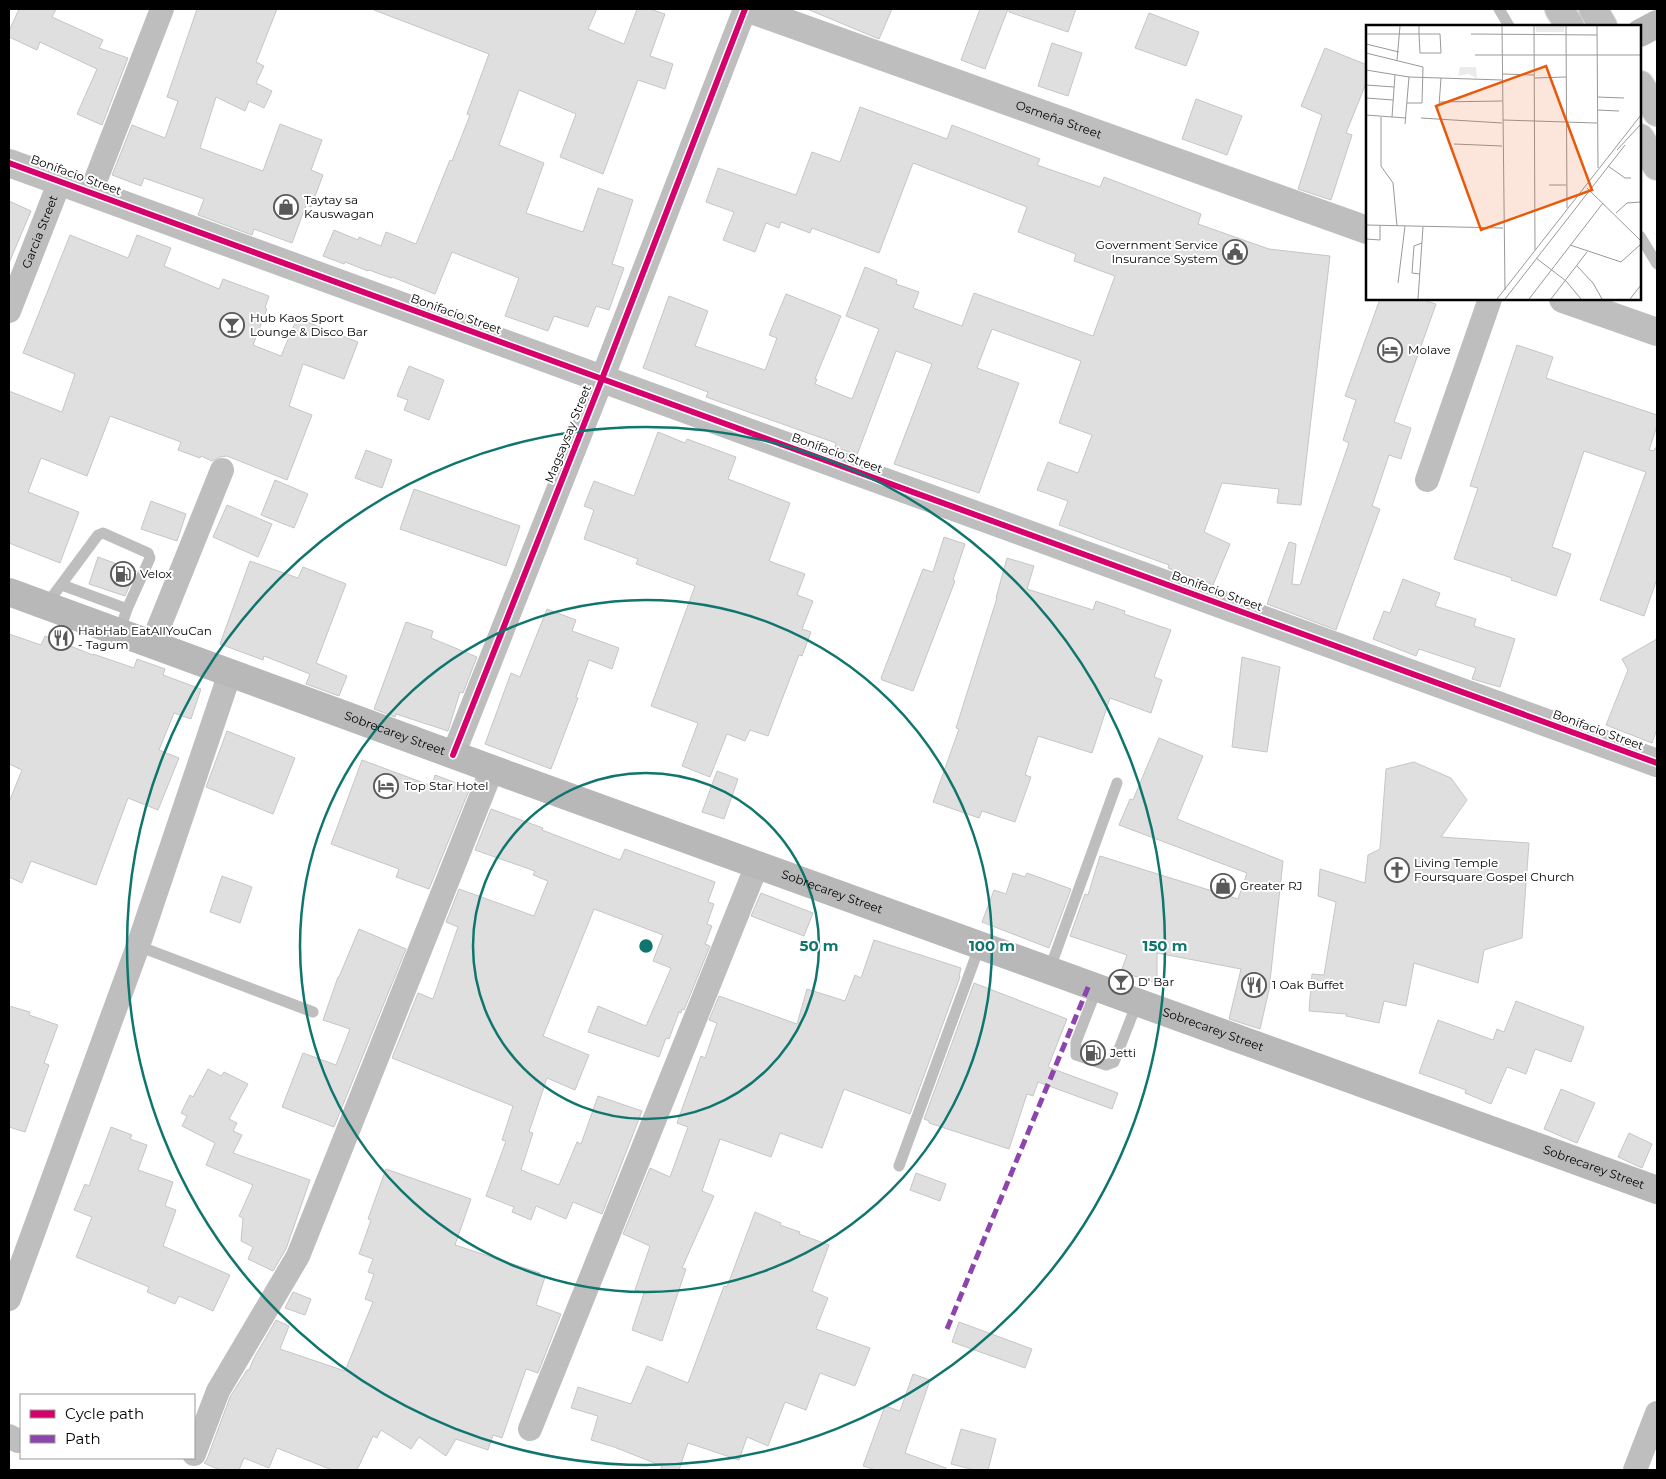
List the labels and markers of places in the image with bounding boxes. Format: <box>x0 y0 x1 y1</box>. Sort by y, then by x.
place label: Taytay sa Kauswagan <box>304 192 374 221</box>
shop icon: Taytay sa Kauswagan <box>273 194 299 220</box>
place label: Government Service Insurance System <box>1096 237 1218 266</box>
public building icon: Government Service Insurance System <box>1222 239 1248 265</box>
place label: Hub Kaos Sport Lounge & Disco Bar <box>250 310 368 339</box>
bar icon: Hub Kaos Sport Lounge & Disco Bar <box>219 312 245 338</box>
hotel icon: Molave <box>1377 337 1403 363</box>
place label: Molave <box>1408 342 1451 357</box>
fuel station icon: Velox <box>110 561 136 587</box>
place label: Velox <box>140 566 173 581</box>
place label: HabHab EatAllYouCan - Tagum <box>78 623 212 652</box>
restaurant icon: HabHab EatAllYouCan - Tagum <box>48 625 74 651</box>
hotel icon: Top Star Hotel <box>373 773 399 799</box>
place label: Top Star Hotel <box>404 778 488 793</box>
place label: Living Temple Foursquare Gospel Church <box>1414 855 1574 884</box>
church icon: Living Temple Foursquare Gospel Church <box>1384 857 1410 883</box>
shop icon: Greater RJ <box>1210 873 1236 899</box>
place label: Greater RJ <box>1240 878 1303 893</box>
centre of rings <box>637 937 655 955</box>
bar icon: D' Bar <box>1108 969 1134 995</box>
restaurant icon: 1 Oak Buffet <box>1241 972 1267 998</box>
place label: D' Bar <box>1138 974 1174 989</box>
place label: 1 Oak Buffet <box>1272 977 1344 992</box>
fuel station icon: Jetti <box>1080 1040 1106 1066</box>
place label: Jetti <box>1109 1045 1136 1060</box>

